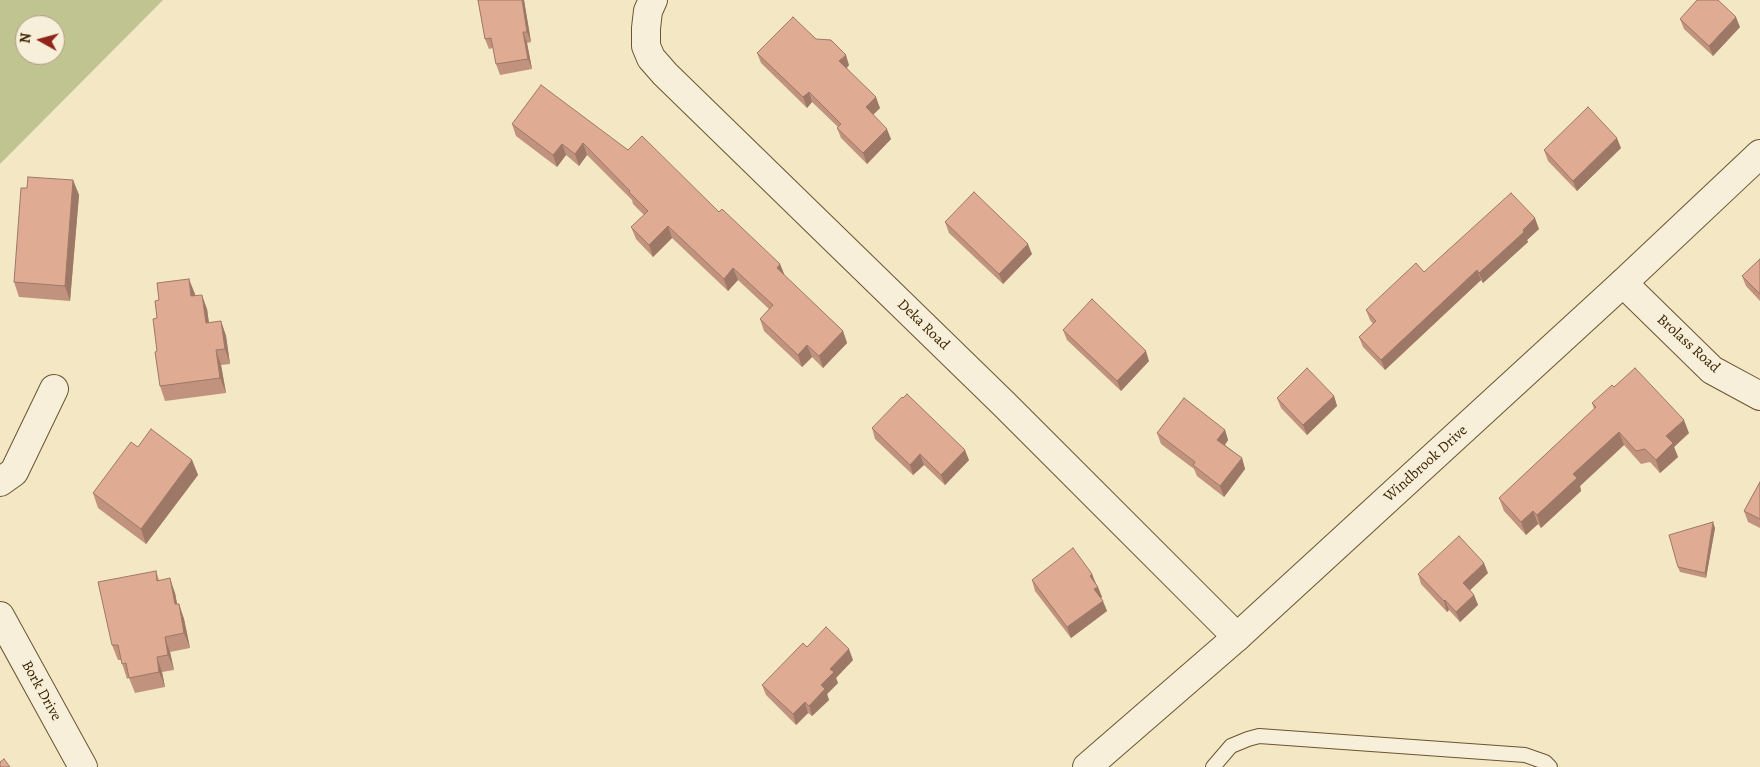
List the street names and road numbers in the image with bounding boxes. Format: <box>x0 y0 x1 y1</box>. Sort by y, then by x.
street label: Deka Road <box>893 296 953 354</box>
street label: Brolass Road <box>1653 311 1723 377</box>
street label: Windbrook Drive <box>1381 422 1471 506</box>
street label: Bork Drive <box>17 658 65 724</box>

